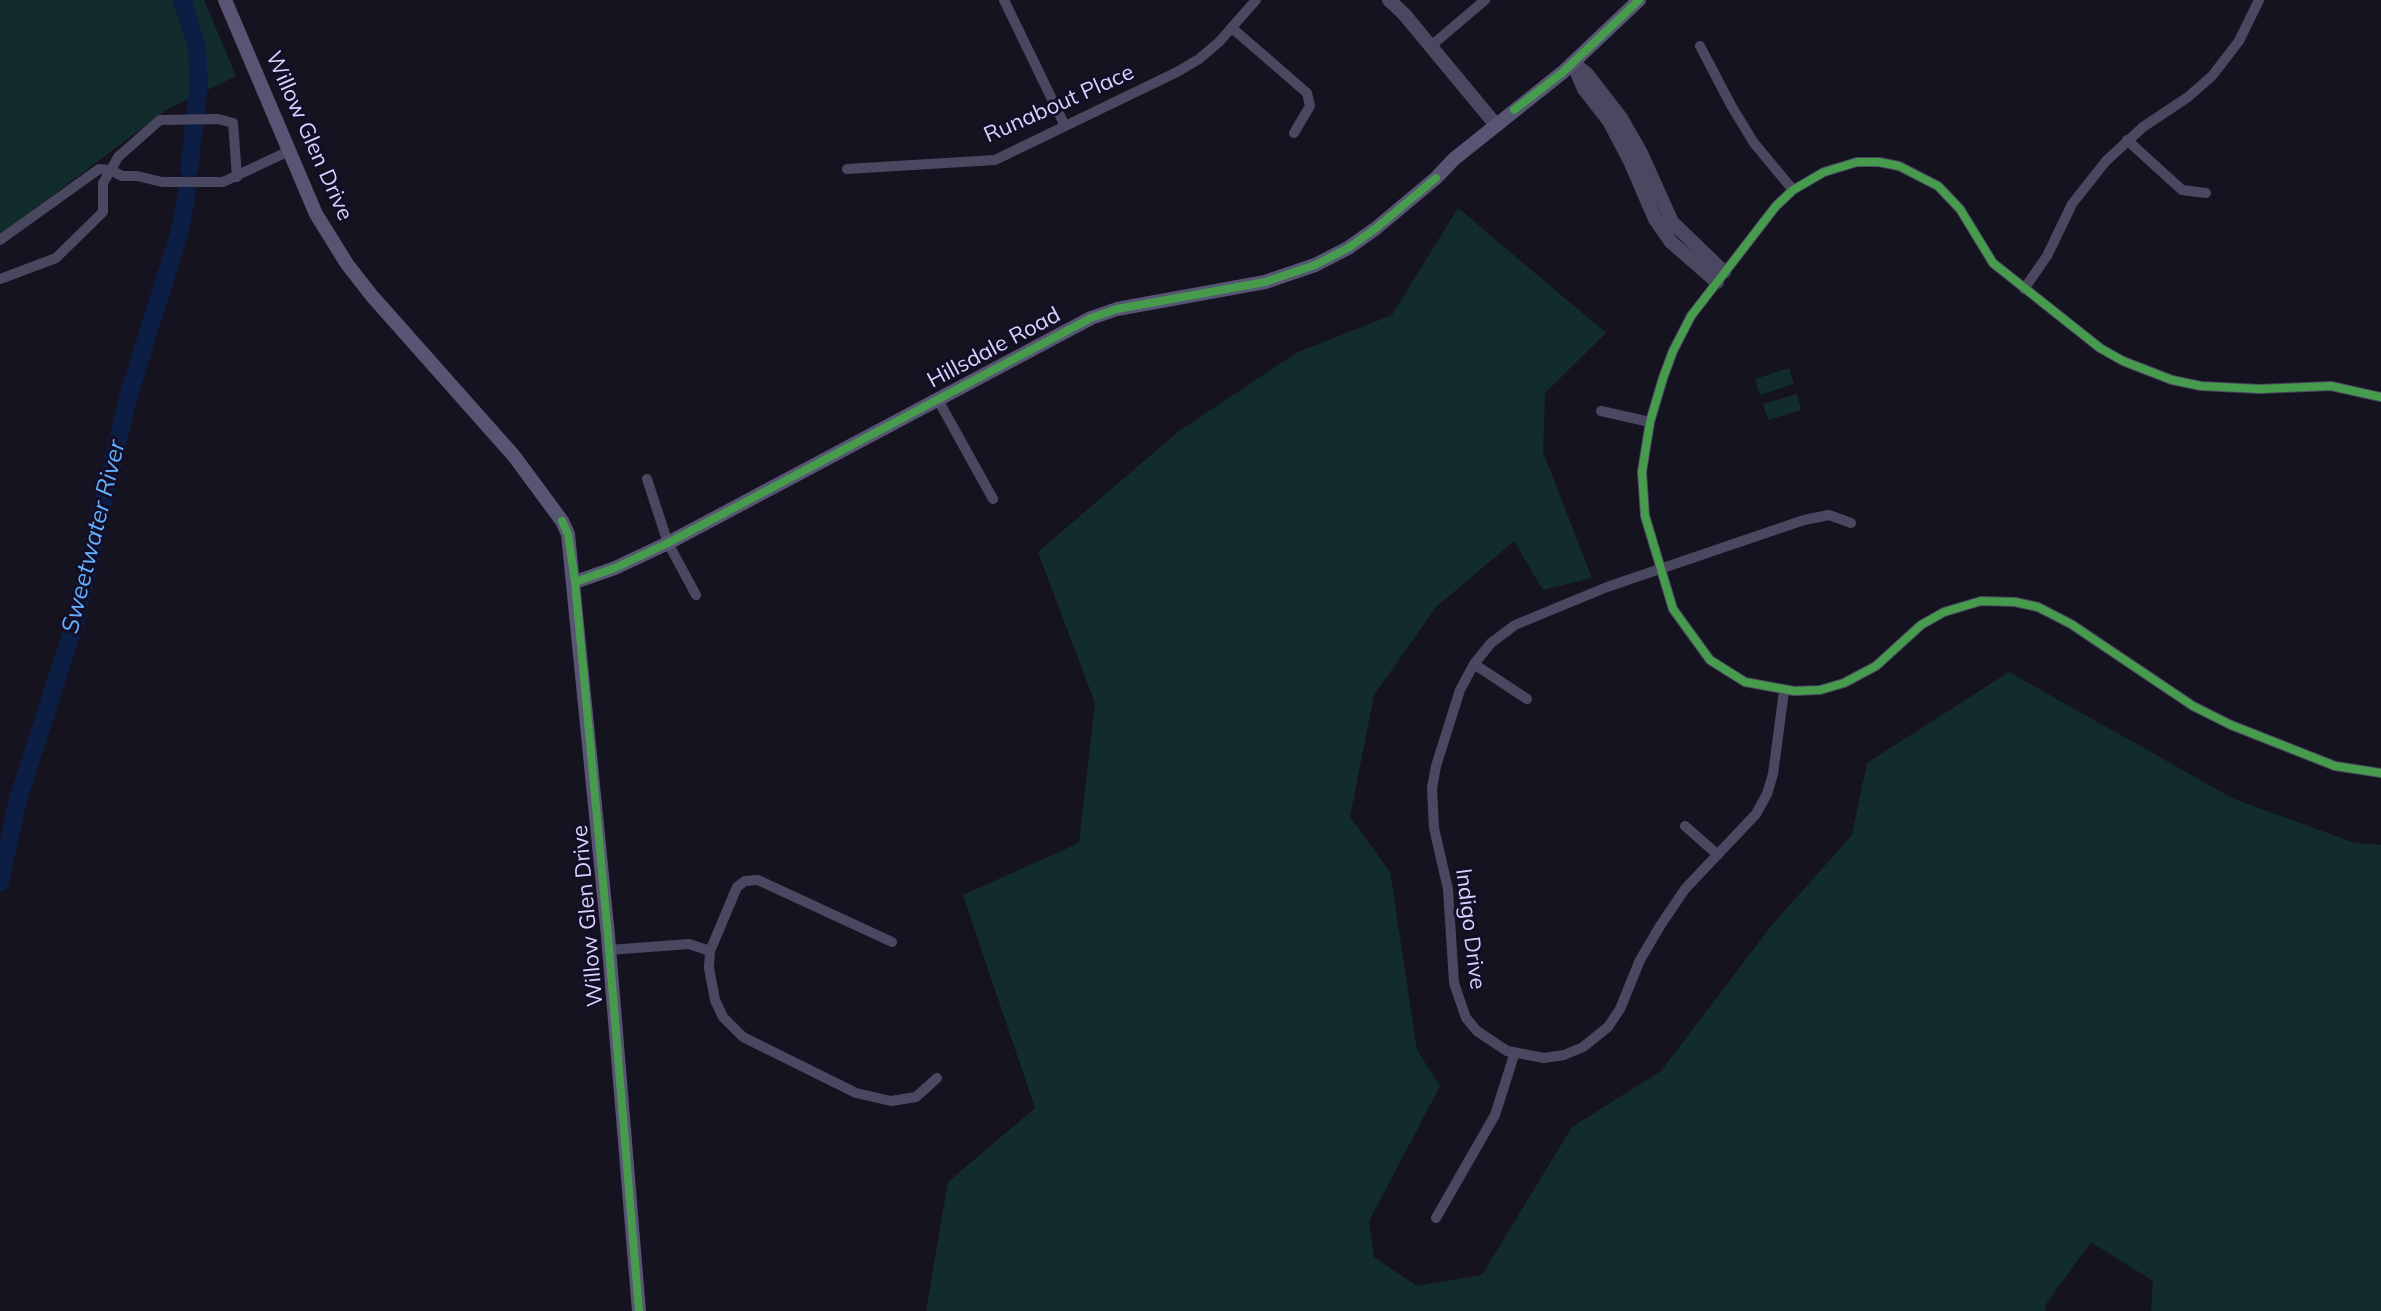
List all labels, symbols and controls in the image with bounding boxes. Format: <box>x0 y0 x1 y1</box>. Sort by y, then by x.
street label: Willow Glen Drive <box>260 47 358 225</box>
street label: Runabout Place <box>980 59 1138 149</box>
street label: Hillsdale Road <box>923 302 1065 394</box>
water label: Sweetwater River <box>56 437 132 637</box>
street label: Willow Glen Drive <box>567 824 609 1008</box>
street label: Indigo Drive <box>1449 867 1491 991</box>

